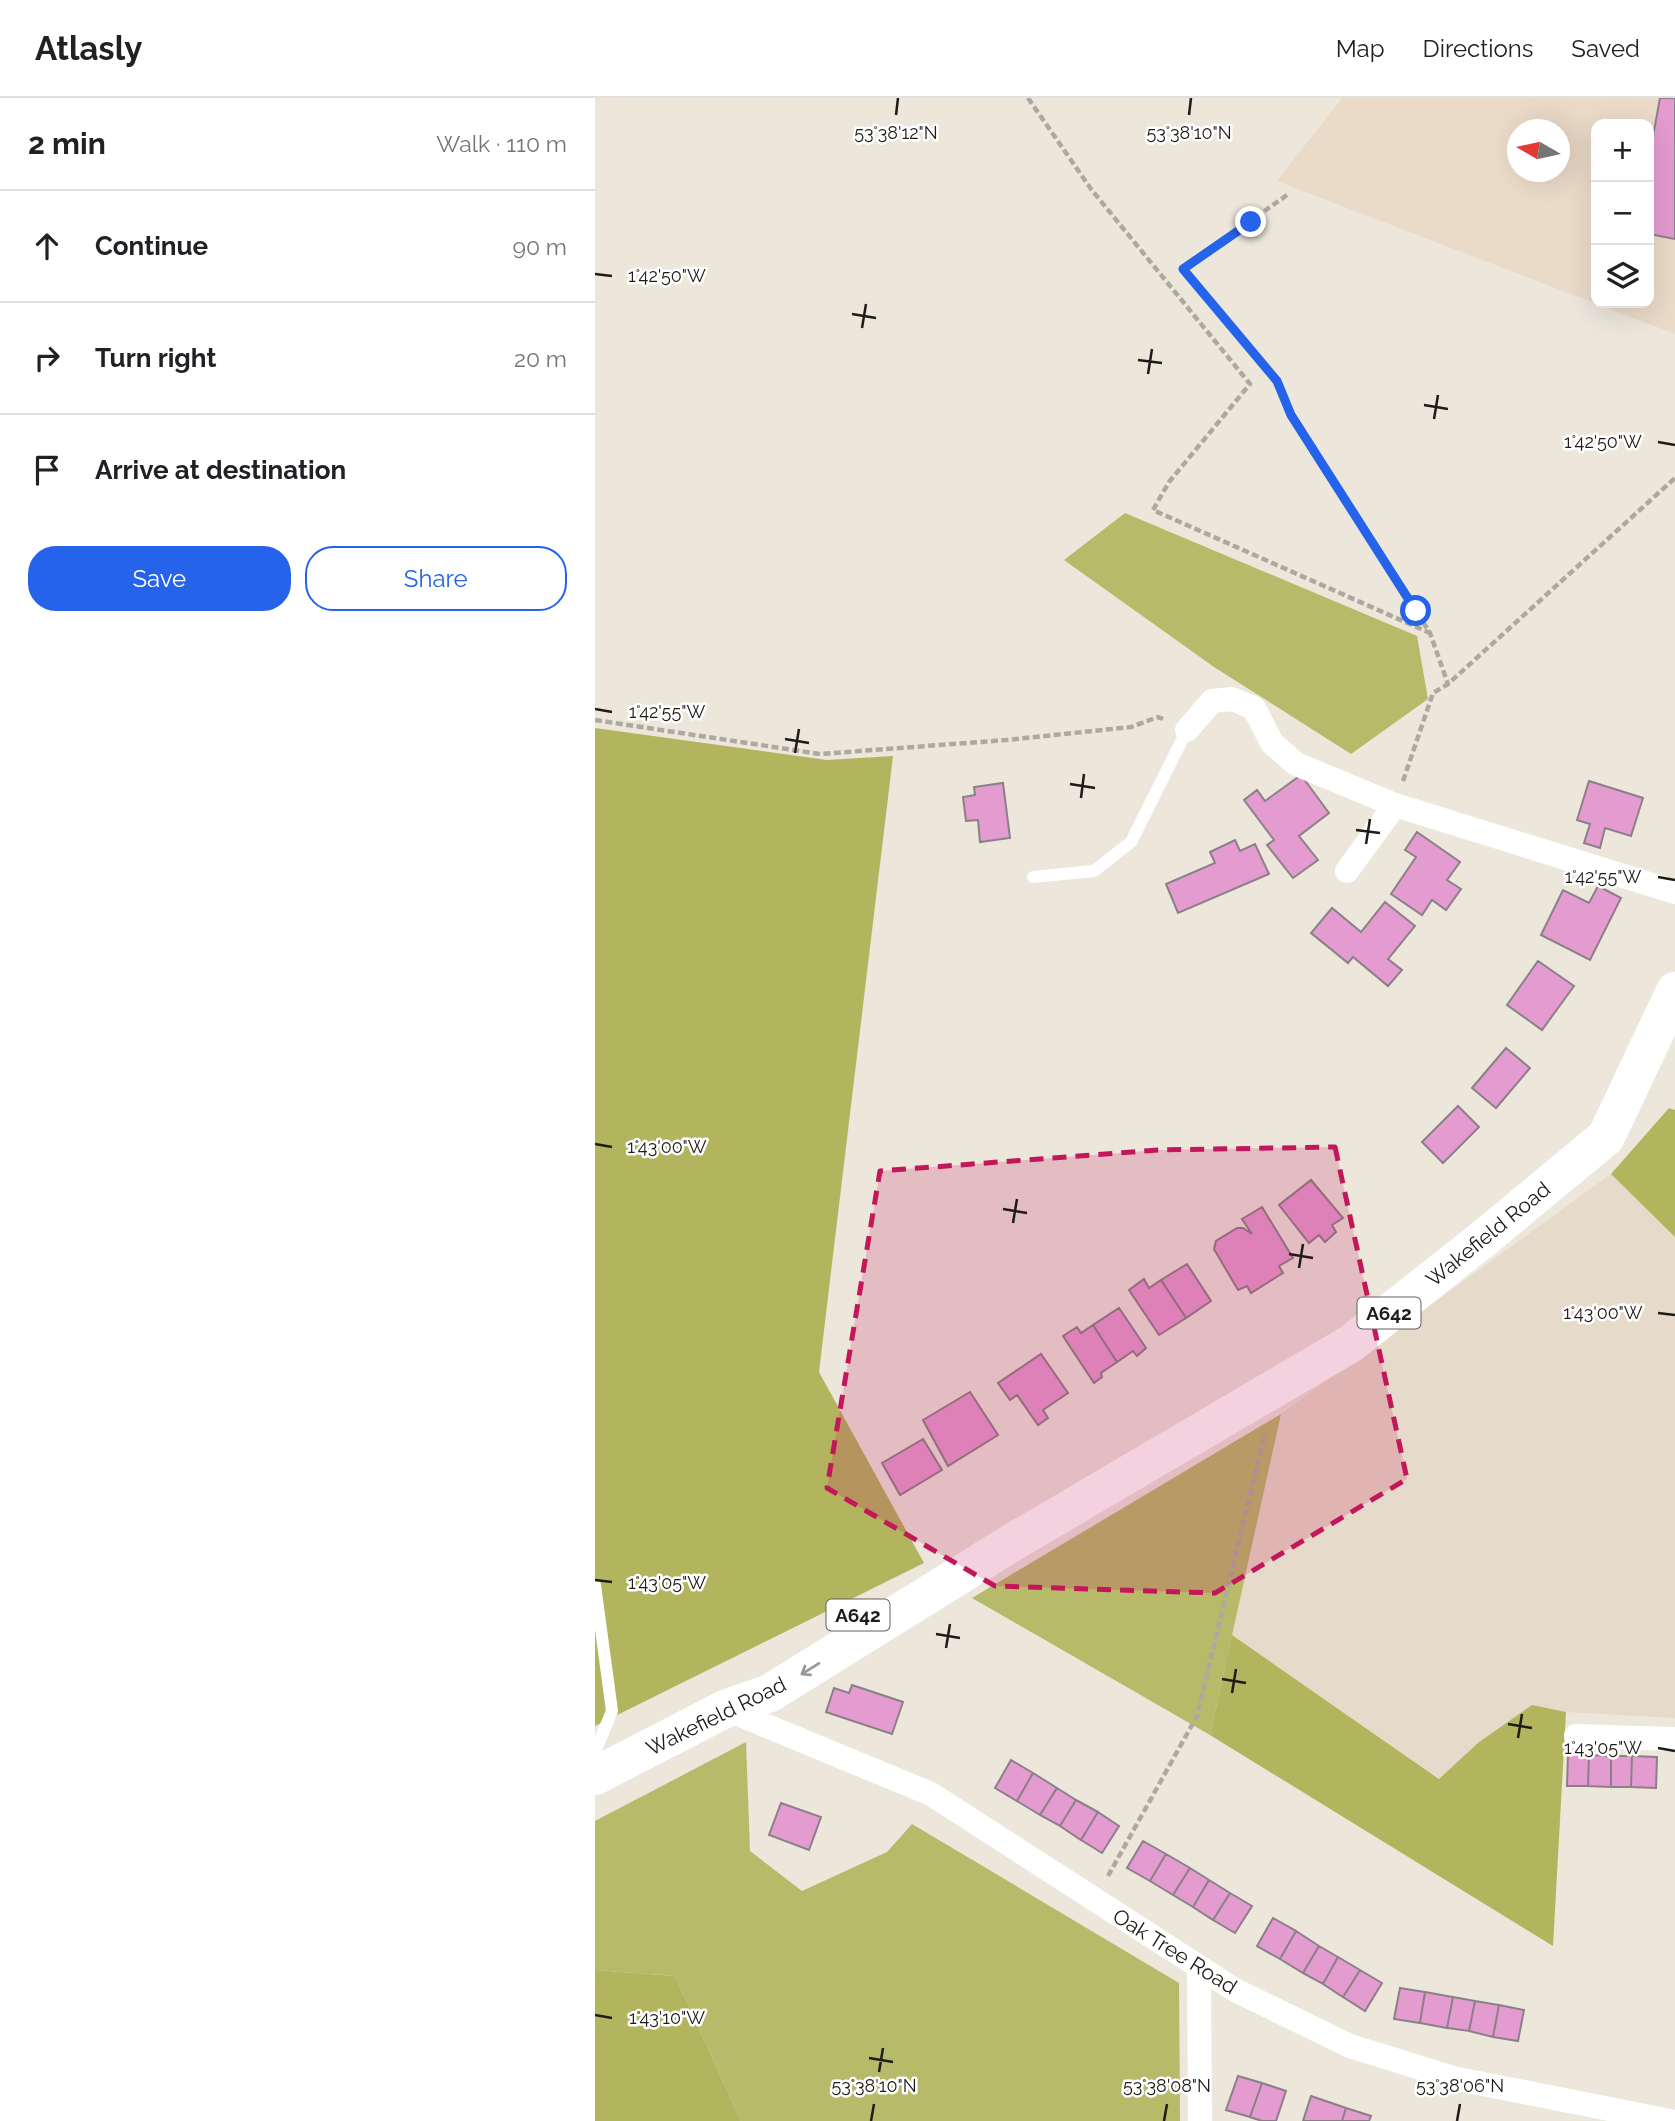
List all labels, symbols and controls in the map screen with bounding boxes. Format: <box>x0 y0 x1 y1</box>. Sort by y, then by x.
text: Atlasly <box>35 29 142 68</box>
text: Map <box>1336 34 1385 63</box>
text: Directions <box>1423 34 1533 63</box>
text: Saved <box>1571 34 1640 63</box>
north arrow <box>1507 119 1570 182</box>
map controls <box>1591 119 1654 308</box>
button: + <box>1591 119 1654 182</box>
text: 53°38'12"N <box>854 122 938 143</box>
text: 53°38'10"N <box>1146 122 1232 143</box>
text: 2 min <box>28 126 106 161</box>
text: Walk · 110 m <box>436 130 567 157</box>
button: − <box>1591 182 1654 245</box>
route end <box>1235 206 1266 237</box>
icon: ahead <box>28 227 66 265</box>
text: Continue <box>95 231 208 261</box>
text: 90 m <box>512 233 567 260</box>
button: layers <box>1591 245 1654 308</box>
text: 1°42'50"W <box>628 265 706 286</box>
icon: right <box>28 339 66 377</box>
text: Turn right <box>95 343 216 373</box>
text: 20 m <box>514 345 567 372</box>
text: 1°42'50"W <box>1564 431 1642 452</box>
icon: arrive <box>28 451 66 489</box>
text: Arrive at destination <box>95 455 346 485</box>
button: Save <box>28 546 291 611</box>
button: Share <box>305 546 567 611</box>
route start <box>1400 595 1431 626</box>
text: 1°42'55"W <box>629 701 705 722</box>
text: 1°42'55"W <box>1565 866 1641 887</box>
text: 1°43'00"W <box>627 1136 707 1157</box>
street label: Wakefield Road <box>1421 1176 1555 1292</box>
road number: A642 <box>1357 1298 1421 1329</box>
text: 1°43'00"W <box>1563 1302 1643 1323</box>
text: 1°43'05"W <box>628 1572 706 1593</box>
road number: A642 <box>827 1600 889 1630</box>
one-way arrow <box>800 1662 820 1676</box>
street label: Wakefield Road <box>642 1671 790 1761</box>
text: 1°43'05"W <box>1564 1737 1642 1758</box>
street label: Oak Tree Road <box>1108 1903 1242 1999</box>
text: 1°43'10"W <box>629 2007 705 2028</box>
text: 53°38'10"N <box>831 2075 917 2096</box>
text: 53°38'08"N <box>1123 2075 1211 2096</box>
text: 53°38'06"N <box>1416 2075 1504 2096</box>

